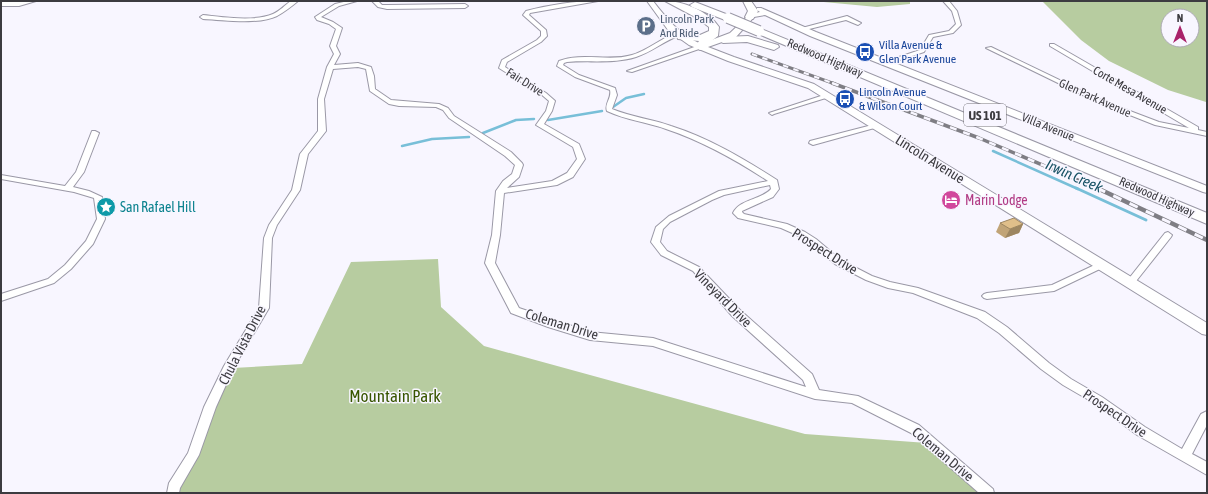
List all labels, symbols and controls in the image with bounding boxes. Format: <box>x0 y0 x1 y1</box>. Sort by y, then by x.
north arrow <box>1160 8 1200 48</box>
place label: Lincoln Park And Ride <box>660 12 715 40</box>
text: N <box>1177 12 1183 24</box>
parking icon: Lincoln Park And Ride <box>635 15 657 37</box>
street label: Redwood Highway <box>785 36 865 80</box>
place label: Villa Avenue & Glen Park Avenue <box>879 38 956 66</box>
bus stop icon: Villa Avenue & Glen Park Avenue <box>854 41 876 63</box>
street label: Corte Mesa Avenue <box>1091 63 1169 117</box>
street label: Fair Drive <box>504 65 546 99</box>
street label: Glen Park Avenue <box>1057 76 1133 120</box>
place label: Lincoln Avenue & Wilson Court <box>859 85 926 113</box>
bus stop icon: Lincoln Avenue & Wilson Court <box>834 88 856 110</box>
road number: US 101 <box>964 104 1006 126</box>
street label: Villa Avenue <box>1020 110 1076 144</box>
street label: Lincoln Avenue <box>893 131 967 187</box>
water label: Irwin Creek <box>1043 155 1106 196</box>
street label: Redwood Highway <box>1117 174 1197 220</box>
hotel icon: Marin Lodge <box>940 189 962 211</box>
place label: Marin Lodge <box>965 192 1028 208</box>
place icon: San Rafael Hill <box>95 196 117 218</box>
place label: San Rafael Hill <box>120 199 196 215</box>
street label: Prospect Drive <box>789 225 861 277</box>
street label: Vineyard Drive <box>691 266 755 330</box>
street label: Chula Vista Drive <box>215 303 269 387</box>
street label: Coleman Drive <box>524 305 600 343</box>
park label: Mountain Park <box>349 386 441 406</box>
street label: Prospect Drive <box>1080 386 1150 440</box>
street label: Coleman Drive <box>909 424 977 484</box>

